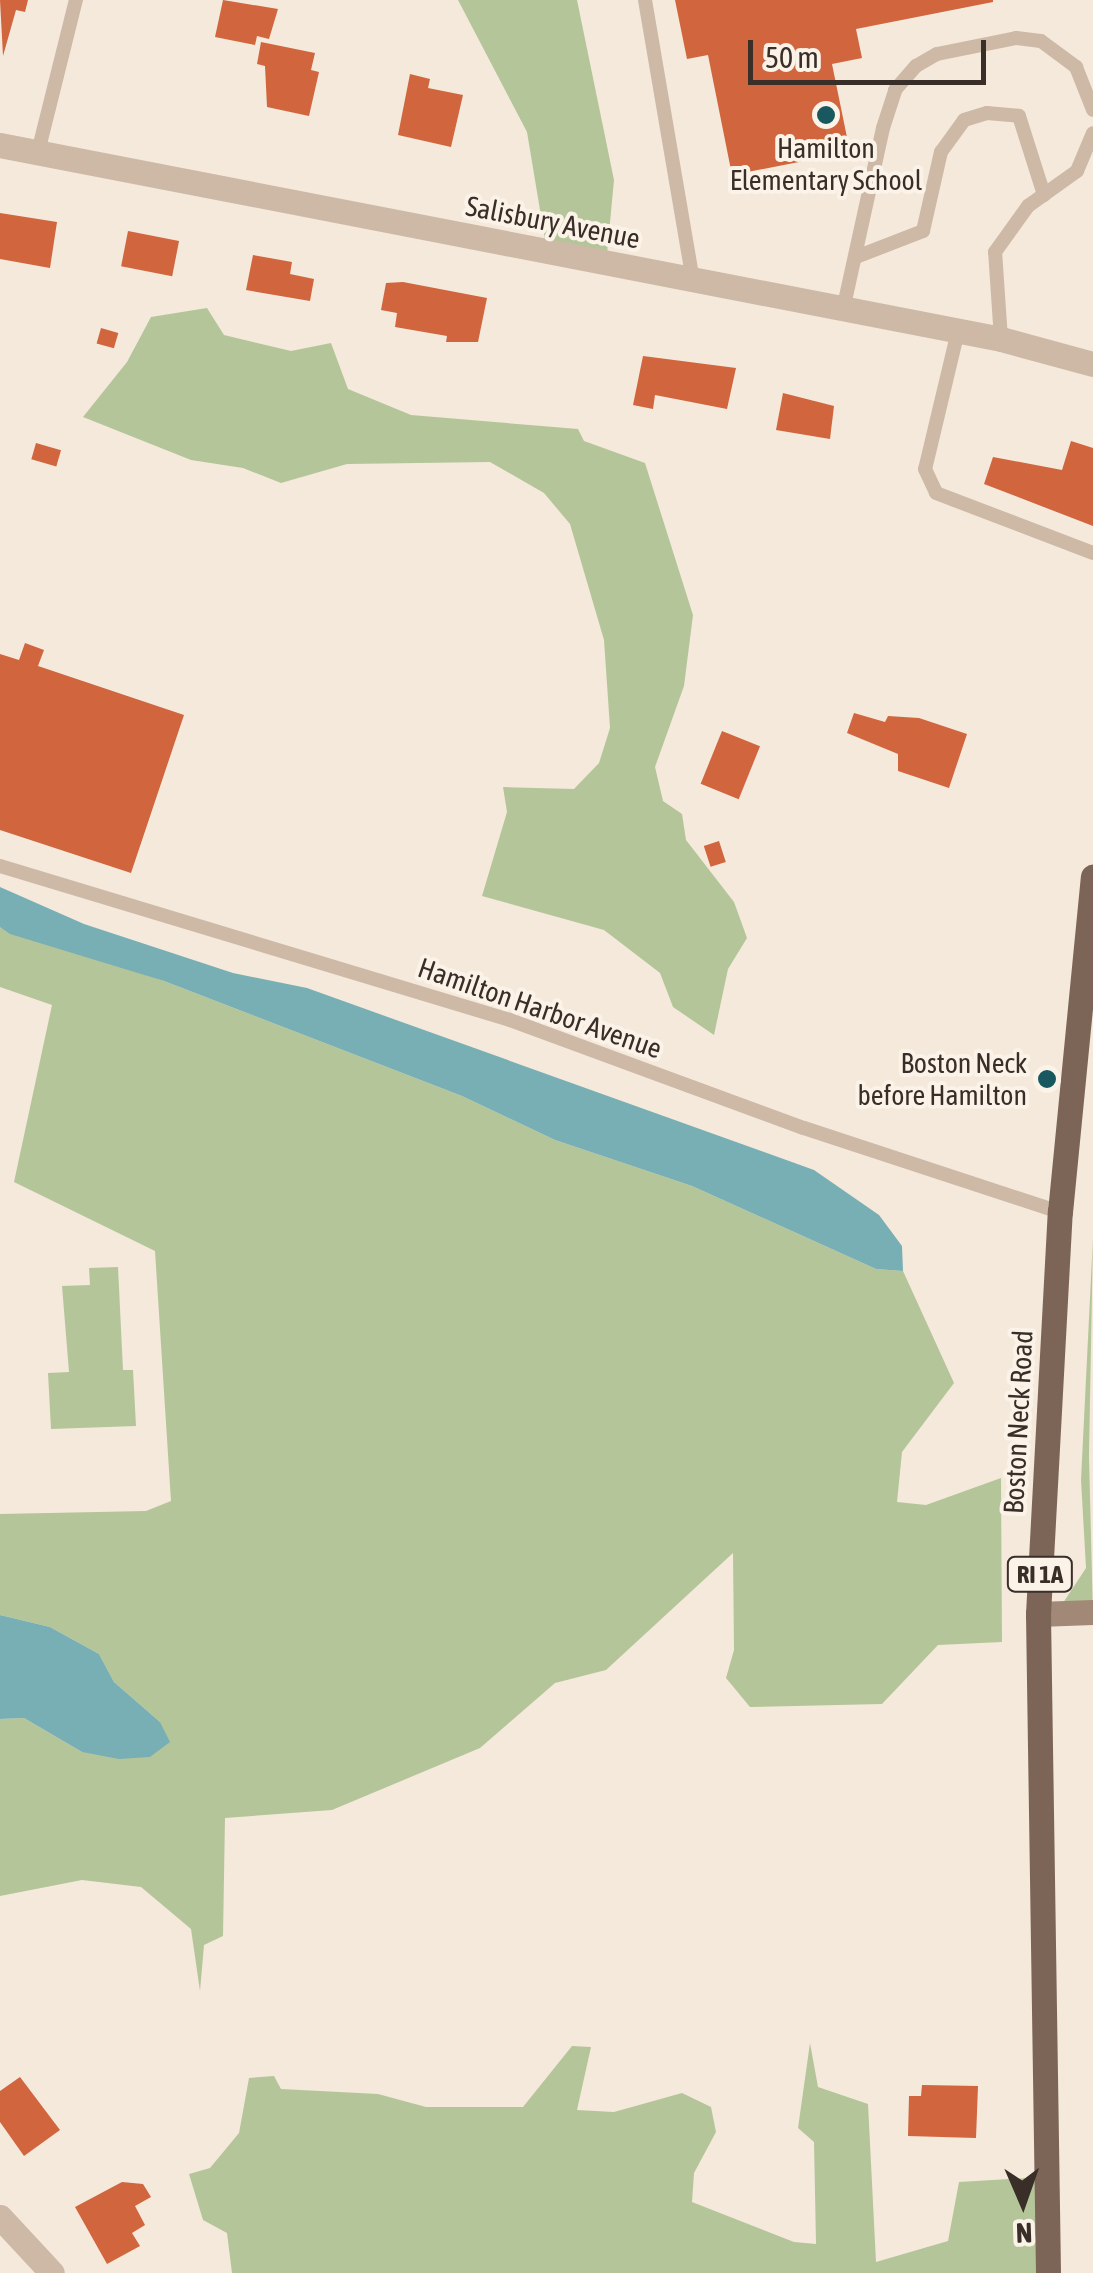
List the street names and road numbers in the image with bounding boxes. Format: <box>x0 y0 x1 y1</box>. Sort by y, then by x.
street label: Salisbury Avenue <box>463 189 643 255</box>
street label: Hamilton Harbor Avenue <box>414 951 666 1065</box>
street label: Boston Neck Road <box>996 1329 1040 1515</box>
road number: RI 1A <box>1005 1554 1075 1594</box>

